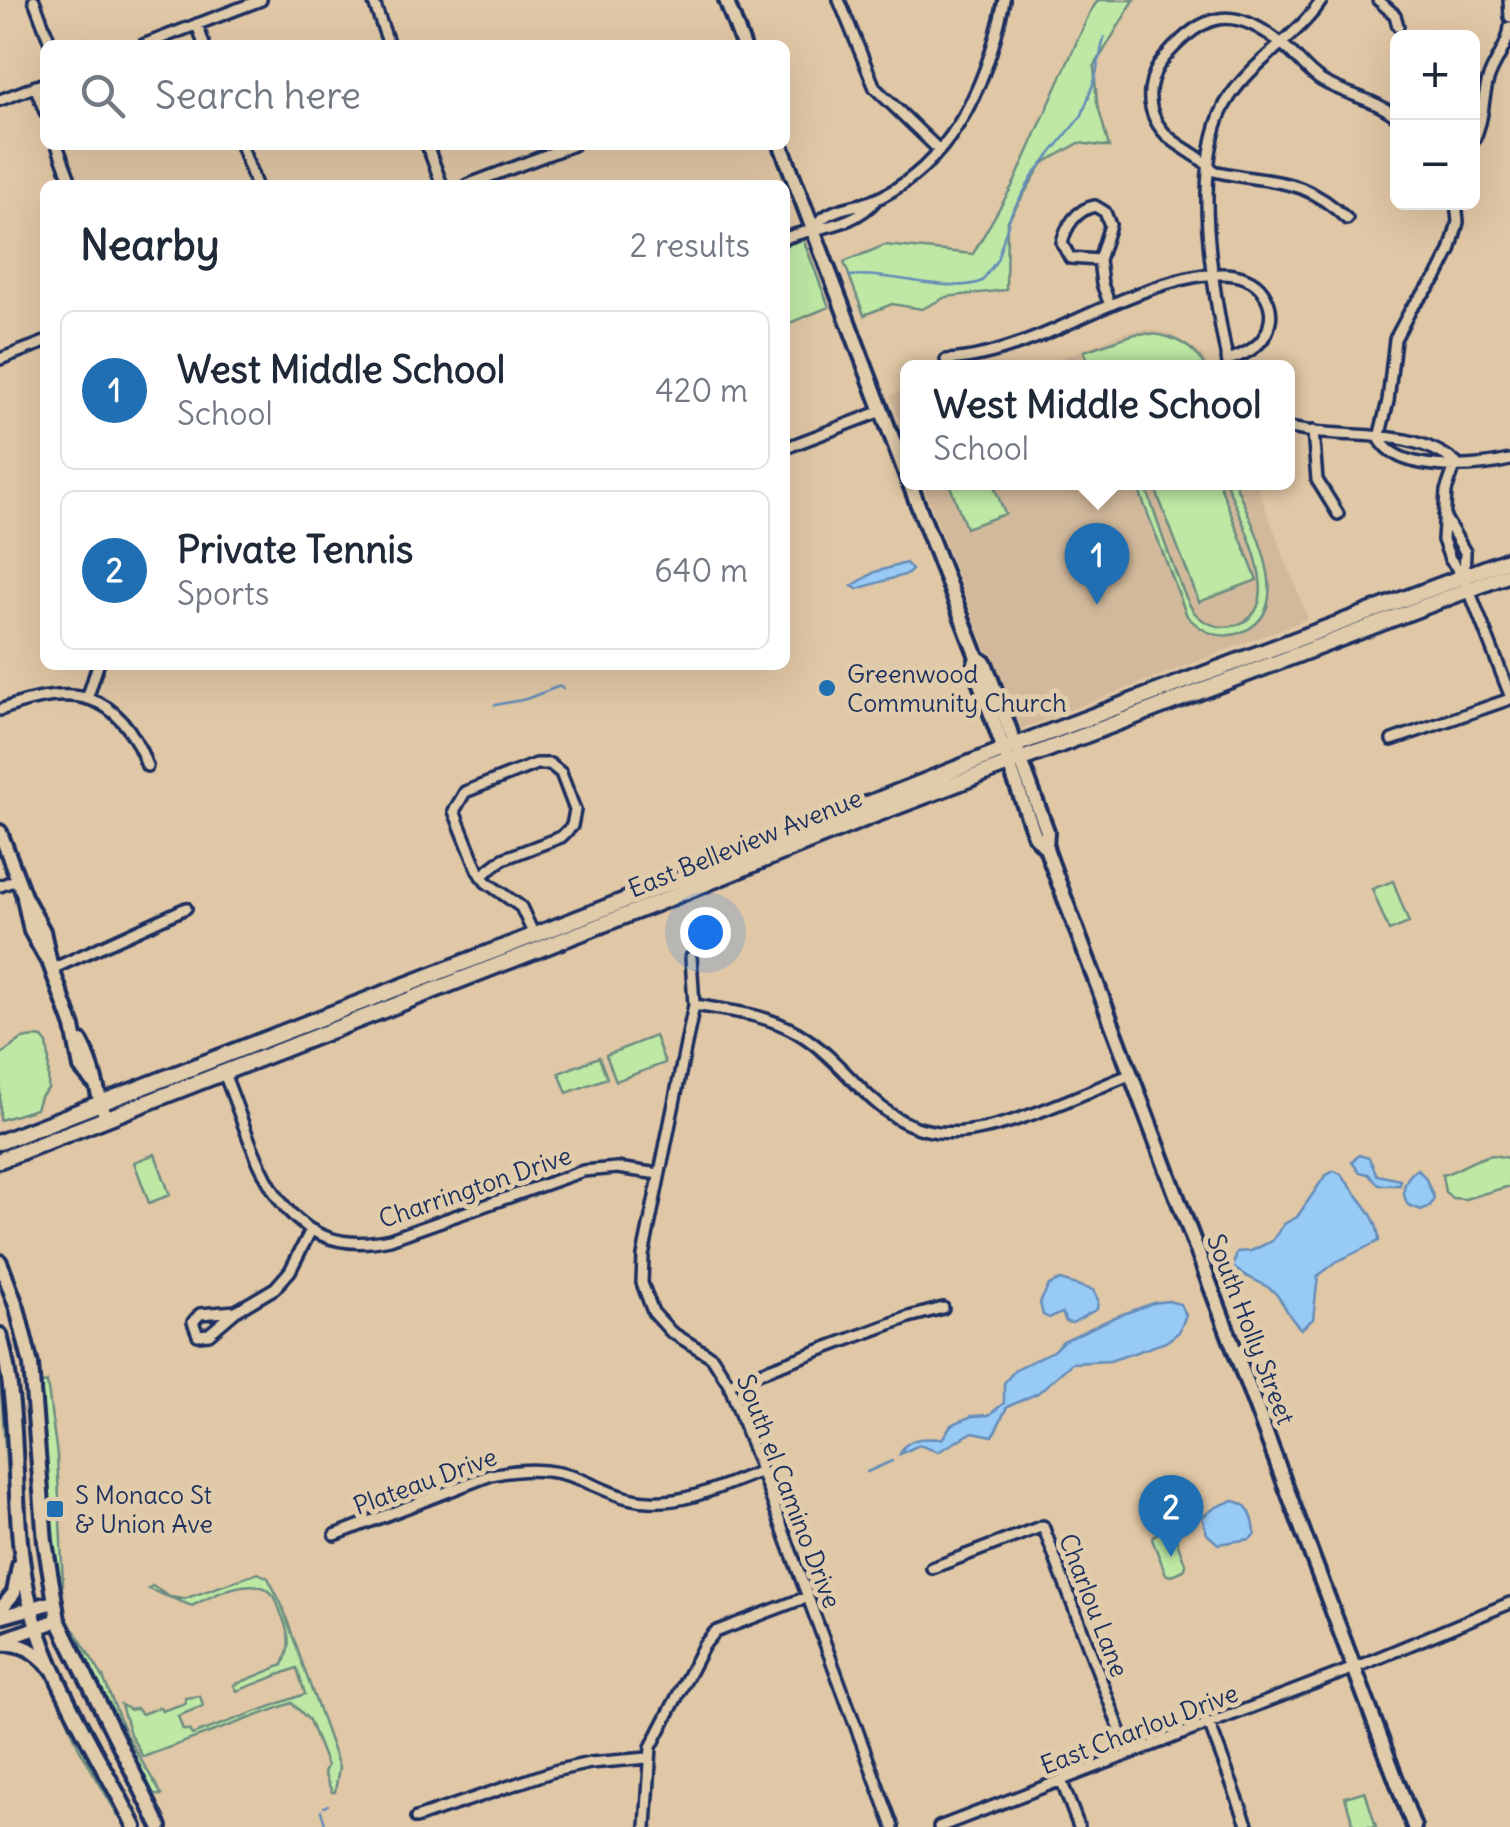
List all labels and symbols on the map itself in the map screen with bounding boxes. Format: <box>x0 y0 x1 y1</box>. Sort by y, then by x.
pin: 1 <box>1064 522 1130 605</box>
place label: Greenwood Community Church <box>847 658 1067 719</box>
marker: Greenwood Community Church <box>816 677 838 699</box>
street label: East Belleview Avenue <box>623 781 867 905</box>
your location <box>680 907 731 958</box>
street label: Charrington Drive <box>374 1139 576 1235</box>
street label: South Holly Street <box>1200 1229 1302 1429</box>
street label: South el Camino Drive <box>730 1369 848 1613</box>
street label: Plateau Drive <box>349 1440 501 1522</box>
pin: 2 <box>1138 1474 1204 1557</box>
place label: S Monaco St & Union Ave <box>75 1479 213 1540</box>
marker: S Monaco St & Union Ave <box>44 1498 66 1520</box>
street label: Charlou Lane <box>1052 1529 1136 1681</box>
street label: East Charlou Drive <box>1036 1677 1242 1781</box>

